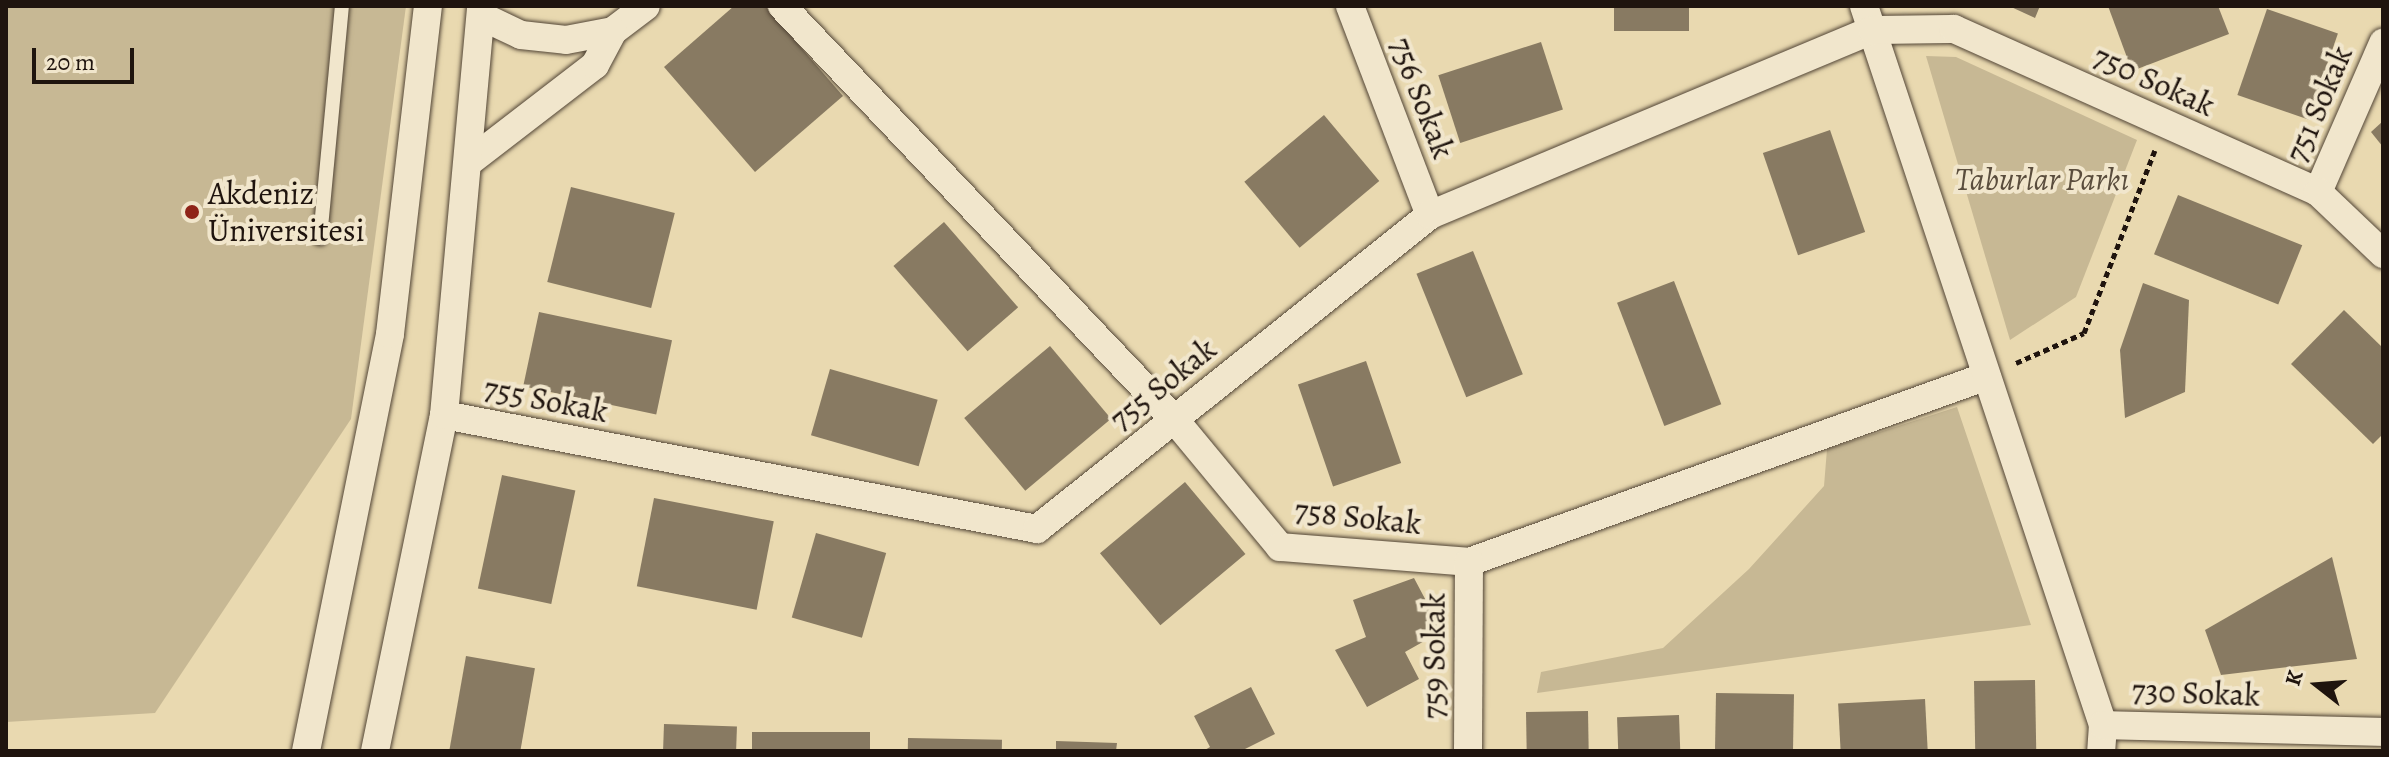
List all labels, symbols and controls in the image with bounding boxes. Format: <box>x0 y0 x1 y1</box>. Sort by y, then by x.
scale bar <box>36 32 138 82</box>
street label: 756 Sokak <box>1381 32 1463 164</box>
street label: 750 Sokak <box>2087 37 2221 125</box>
street label: 751 Sokak <box>2277 40 2361 168</box>
text: 20 m <box>46 46 95 78</box>
park label: Taburlar Parkı <box>1955 160 2129 198</box>
place label: Akdeniz Üniversitesi <box>208 175 365 250</box>
marker: Akdeniz Üniversitesi <box>183 203 201 221</box>
street label: 755 Sokak <box>1102 330 1224 438</box>
street label: 755 Sokak <box>481 369 611 431</box>
street label: 758 Sokak <box>1293 491 1423 543</box>
street label: 759 Sokak <box>1415 593 1453 719</box>
north arrow <box>2277 645 2357 725</box>
text: K <box>2278 667 2311 689</box>
street label: 730 Sokak <box>2131 672 2261 714</box>

